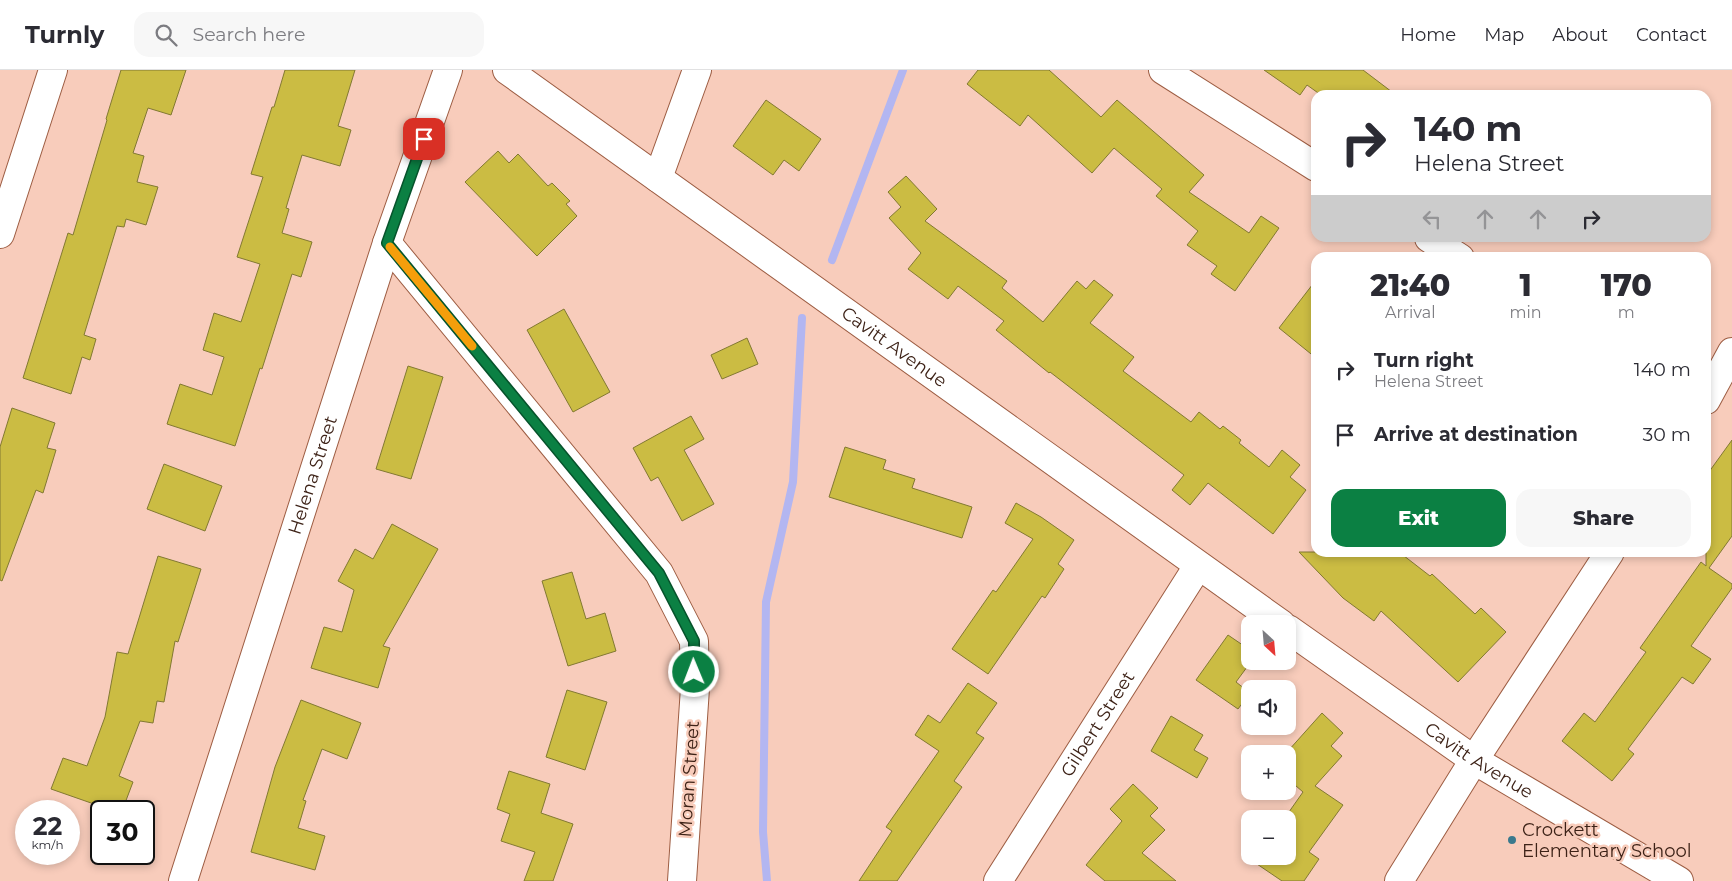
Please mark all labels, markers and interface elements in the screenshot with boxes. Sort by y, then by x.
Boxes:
search box [134,12,484,57]
text: Turnly [25,20,104,49]
icon: search [152,21,180,49]
text: Search here [192,23,305,46]
text: Home [1400,24,1456,46]
text: Map [1484,24,1524,46]
text: About [1552,24,1608,46]
text: Contact [1636,24,1707,46]
text: 140 m [1414,107,1522,150]
icon: right [1331,110,1396,175]
pin [403,118,445,160]
icon: arrive [410,125,438,153]
text: Helena Street [1414,150,1565,177]
icon: left [1418,205,1446,233]
icon: ahead [1471,205,1499,233]
icon: ahead [1524,205,1552,233]
icon: right [1577,205,1605,233]
text: 21:40 [1370,267,1450,304]
text: 1 [1519,267,1532,304]
text: 170 [1601,267,1652,304]
street label: Cavitt Avenue [837,302,951,392]
text: Arrival [1385,303,1435,322]
text: min [1509,303,1542,322]
text: m [1618,303,1635,322]
text: Turn right [1374,349,1474,372]
icon: right [1331,356,1359,384]
text: 140 m [1634,358,1691,381]
text: Helena Street [1374,372,1483,391]
street label: Helena Street [284,413,342,537]
icon: arrive [1331,421,1359,449]
text: Arrive at destination [1374,423,1578,446]
text: 30 m [1643,423,1691,446]
button: Exit [1331,489,1506,547]
button: Share [1516,489,1691,547]
north arrow [1241,615,1296,670]
map controls [1241,615,1296,865]
position arrow [667,645,719,697]
street label: Gilbert Street [1056,667,1139,781]
button: sound [1241,680,1296,735]
street label: Cavitt Avenue [1420,718,1537,803]
street label: Moran Street [674,720,704,838]
button: + [1241,745,1296,800]
speed limit sign: 30 [90,800,155,865]
button: − [1241,810,1296,865]
text: 22 [33,811,62,841]
place label: Crockett Elementary School [1522,819,1692,862]
marker: Crockett Elementary School [1506,834,1518,846]
text: km/h [31,837,64,852]

